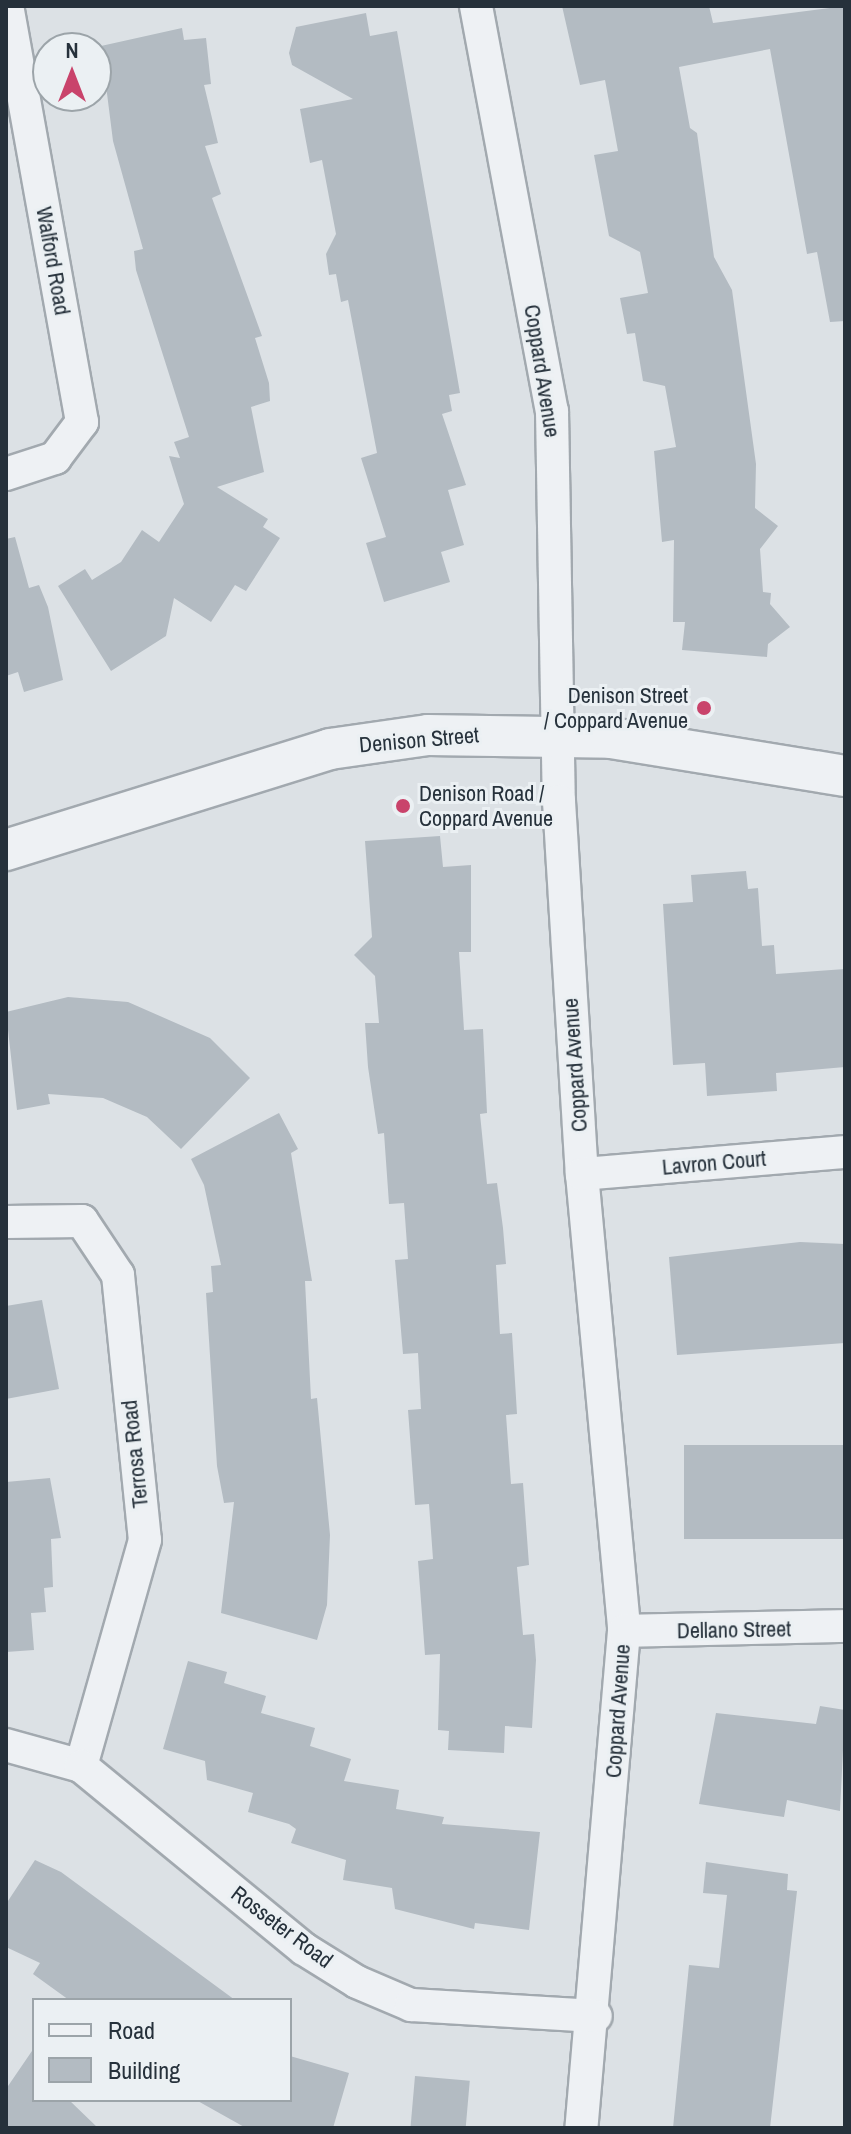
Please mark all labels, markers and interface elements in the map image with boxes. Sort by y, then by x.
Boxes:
north arrow [32,32,112,112]
text: N [65,35,79,65]
street label: Walford Road [30,205,76,317]
street label: Coppard Avenue [518,302,566,440]
place label: Denison Street / Coppard Avenue [543,682,688,734]
marker: Denison Street / Coppard Avenue [695,699,713,717]
street label: Denison Street [358,722,480,758]
place label: Denison Road / Coppard Avenue [419,780,554,832]
marker: Denison Road / Coppard Avenue [394,797,412,815]
street label: Coppard Avenue [557,997,593,1133]
street label: Lavron Court [661,1145,767,1181]
street label: Terrosa Road [116,1399,154,1509]
street label: Dellano Street [677,1616,791,1644]
street label: Coppard Avenue [600,1643,636,1779]
street label: Rosseter Road [226,1880,338,1974]
legend [32,1998,292,2102]
text: Road [108,2014,155,2046]
text: Building [108,2054,180,2086]

